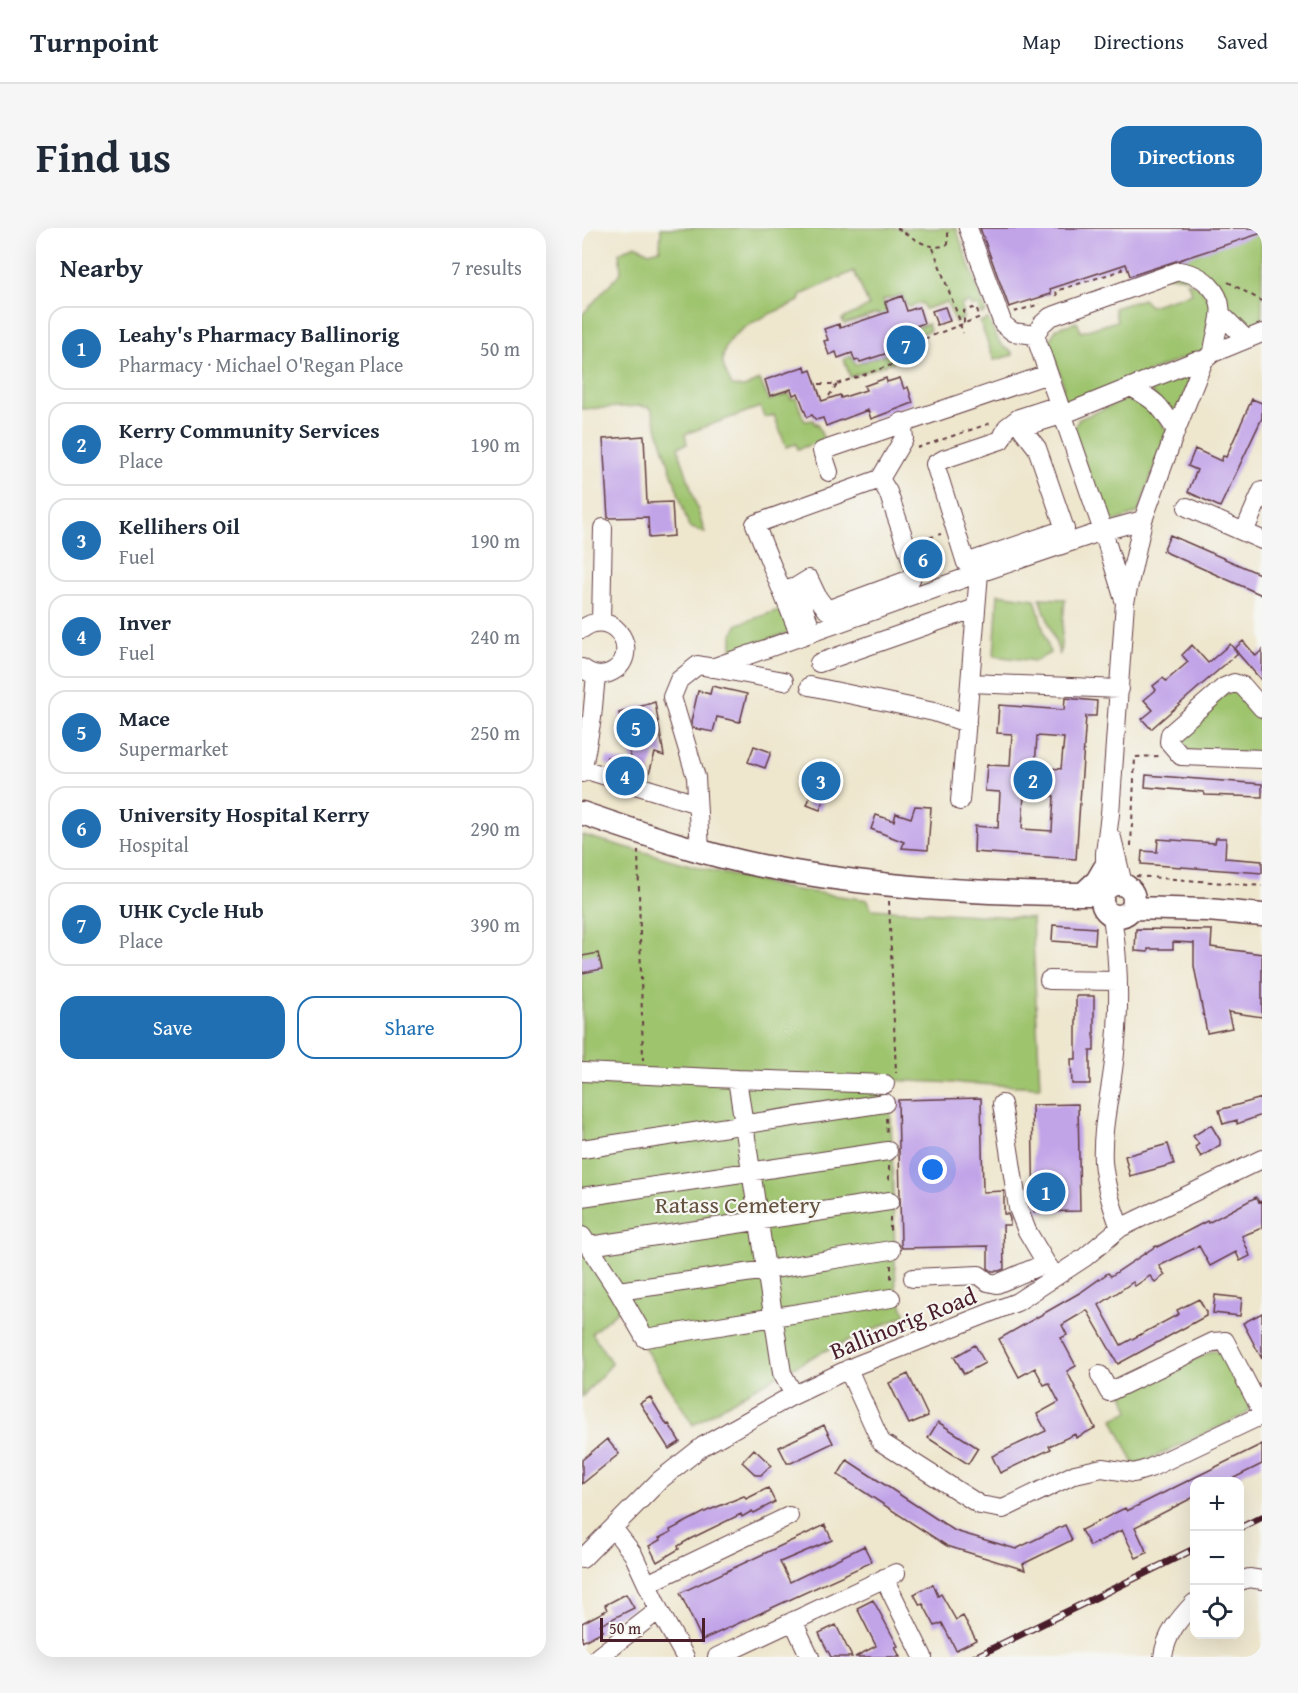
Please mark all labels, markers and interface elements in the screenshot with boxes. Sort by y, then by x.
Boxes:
text: Turnpoint [30,21,159,62]
text: Map [1022,26,1061,57]
text: Directions [1094,26,1184,57]
text: Saved [1217,26,1268,57]
text: Find us [36,126,171,187]
button: Directions [1111,126,1262,187]
text: Nearby [60,248,143,287]
text: 7 results [451,253,522,282]
text: Leahy's Pharmacy Ballinorig [119,318,399,350]
pin: 7 [886,322,926,368]
text: 1 [76,334,87,363]
text: 50 m [480,334,520,363]
text: Pharmacy · Michael O'Regan Place [119,350,403,379]
text: Kerry Community Services [119,414,380,446]
text: 2 [76,430,87,459]
text: 190 m [470,430,520,459]
text: Place [119,446,163,475]
text: Kellihers Oil [119,510,240,542]
text: 3 [76,526,87,555]
text: 190 m [470,526,520,555]
pin: 6 [904,536,942,582]
text: Fuel [119,542,155,571]
text: Inver [119,606,171,638]
text: 4 [76,622,87,651]
text: 240 m [470,622,520,651]
text: Fuel [119,638,155,667]
text: Mace [119,702,170,734]
pin: 5 [616,706,656,750]
text: 5 [76,718,87,747]
text: 250 m [470,718,520,747]
text: Supermarket [119,734,228,763]
pin: 4 [606,754,645,798]
pin: 3 [802,758,840,804]
pin: 2 [1014,758,1052,802]
text: University Hospital Kerry [119,798,369,830]
text: 6 [76,814,87,843]
text: 290 m [470,814,520,843]
text: Hospital [119,830,189,859]
text: UHK Cycle Hub [119,894,264,926]
text: 7 [76,910,87,939]
text: 390 m [470,910,520,939]
text: Place [119,926,163,955]
button: Save [60,996,285,1059]
button: Share [297,996,522,1059]
your location [918,1155,947,1184]
pin: 1 [1026,1170,1066,1214]
park label: Ratass Cemetery [655,1187,821,1222]
street label: Ballinorig Road [825,1278,982,1368]
map controls [1190,1477,1244,1639]
button: + [1190,1477,1244,1531]
button: − [1190,1531,1244,1585]
button: locate [1190,1585,1244,1639]
scale bar [600,1615,705,1642]
text: 50 m [609,1616,641,1640]

